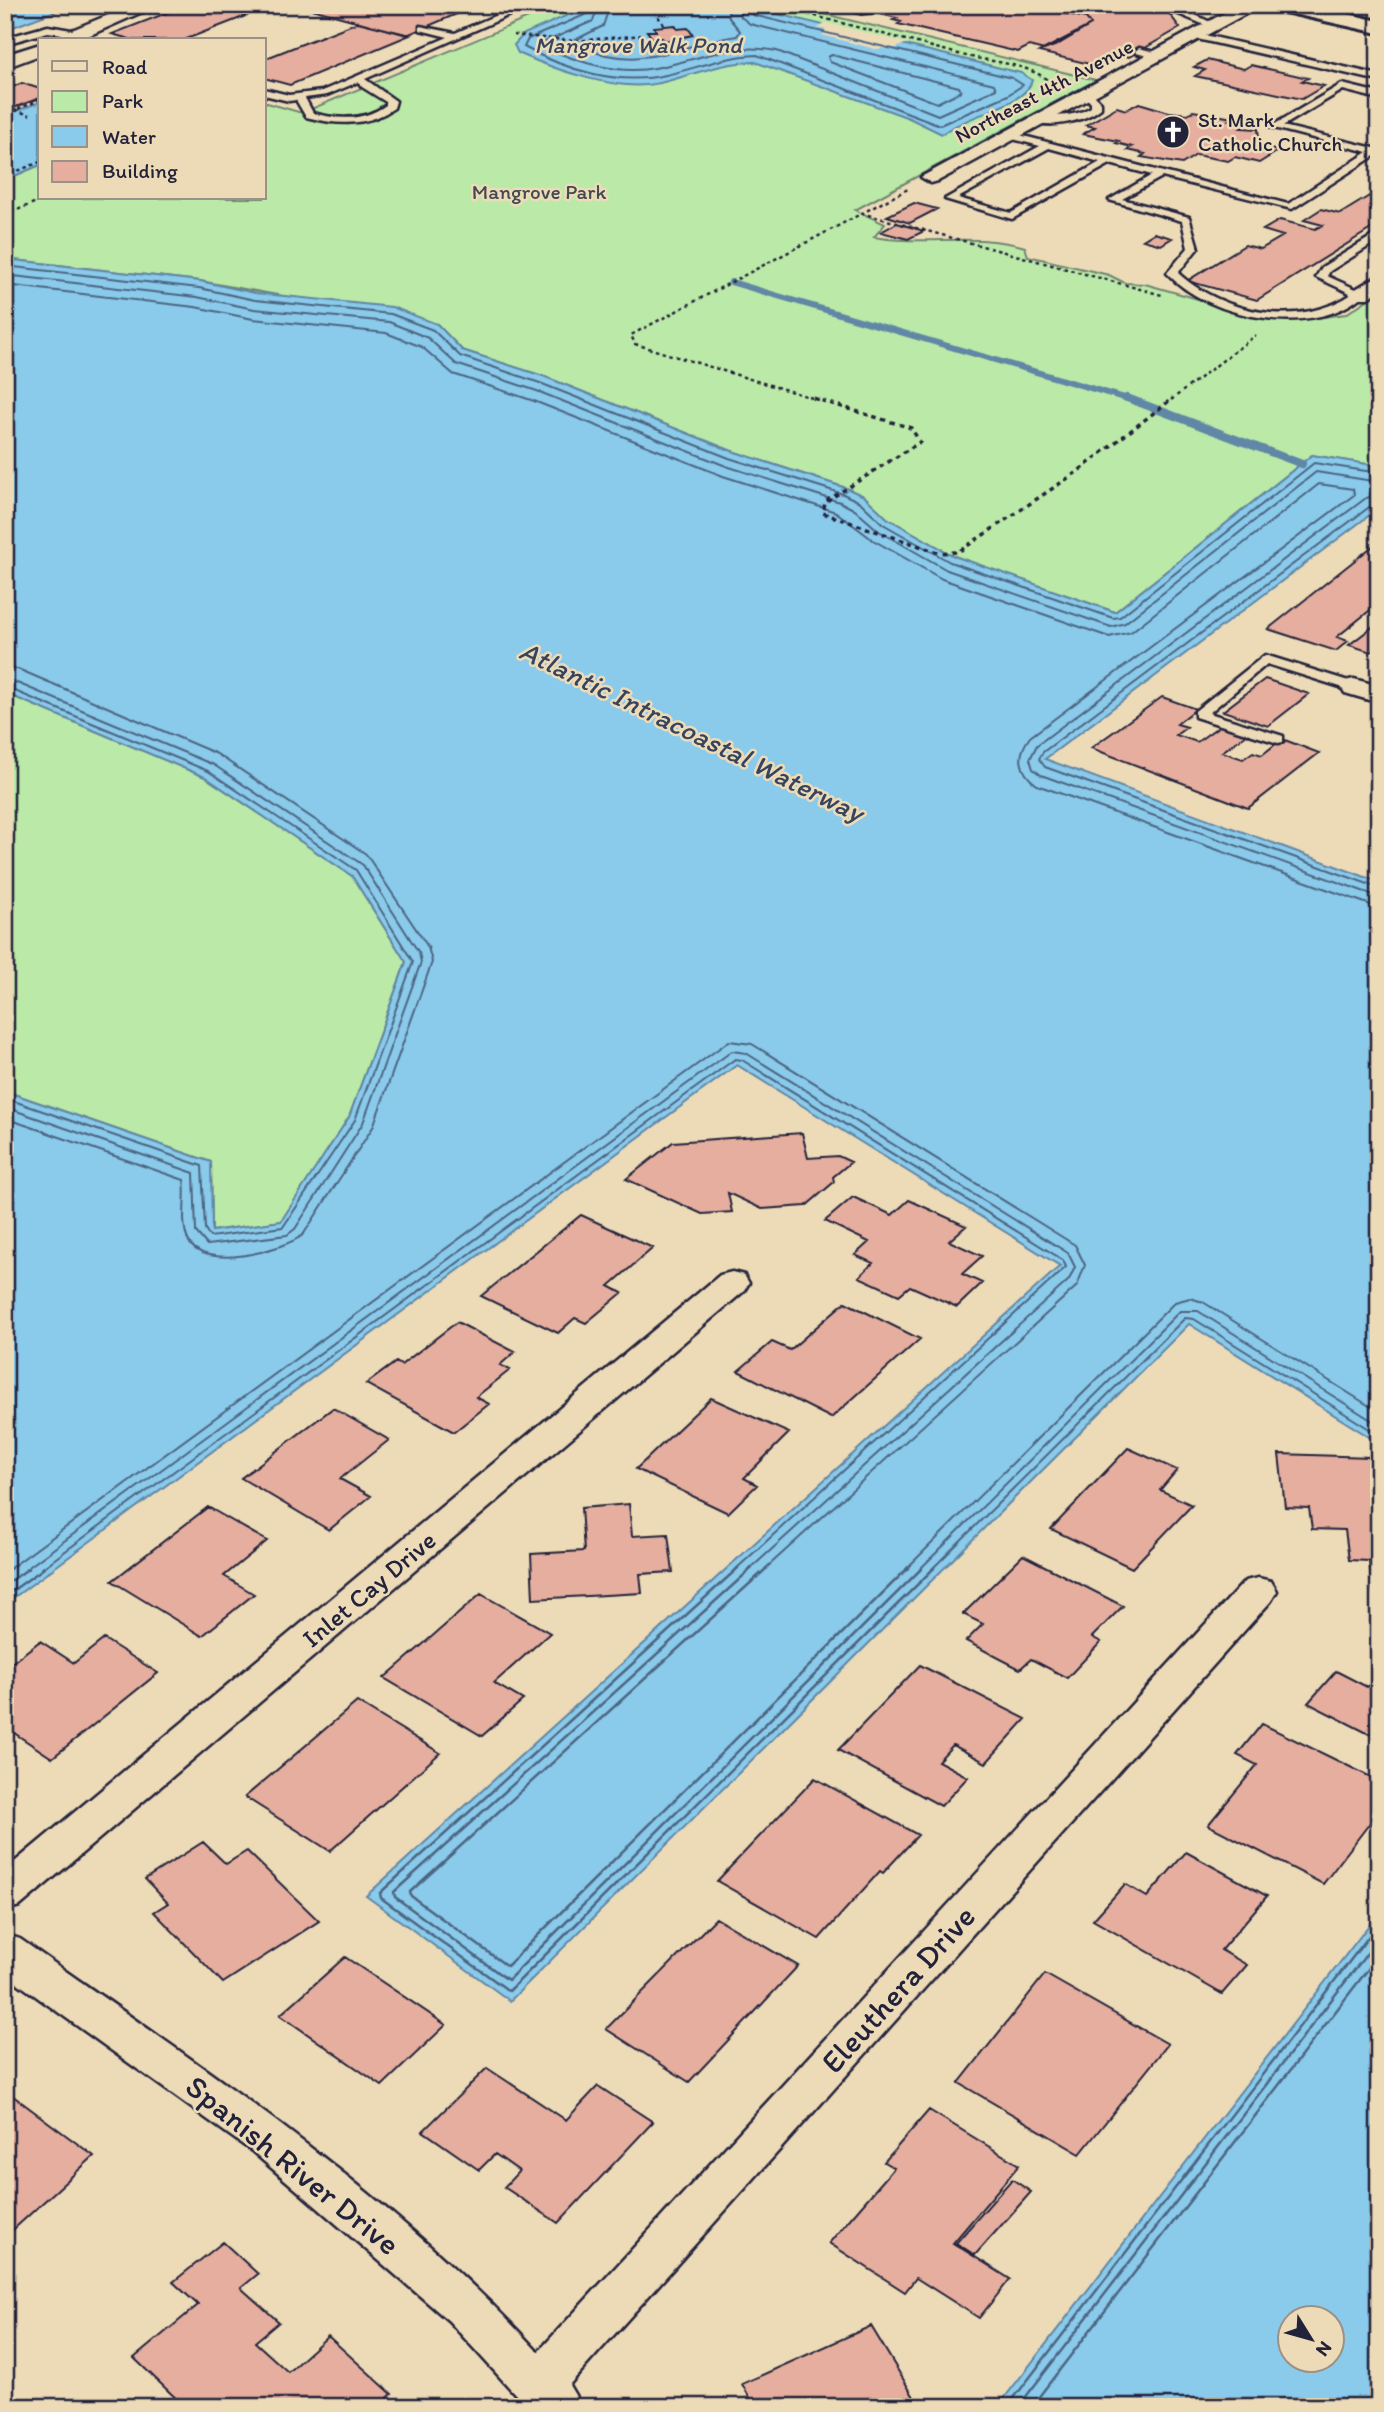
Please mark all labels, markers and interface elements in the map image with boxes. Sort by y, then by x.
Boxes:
water label: Mangrove Walk Pond [535,31,744,59]
street label: Northeast 4th Avenue [950,33,1137,148]
legend [38,38,266,200]
text: Road [102,54,148,79]
text: Park [102,88,144,113]
place label: St. Mark Catholic Church [1198,107,1343,156]
church icon: St. Mark Catholic Church [1154,113,1192,151]
text: Water [102,124,156,149]
text: Building [102,158,178,183]
park label: Mangrove Park [472,179,606,204]
water label: Atlantic Intracoastal Waterway [515,633,872,830]
street label: Inlet Cay Drive [296,1524,442,1654]
street label: Eleuthera Drive [813,1897,983,2081]
street label: Spanish River Drive [178,2067,408,2263]
north arrow [1276,2304,1346,2374]
text: N [1311,2337,1337,2361]

